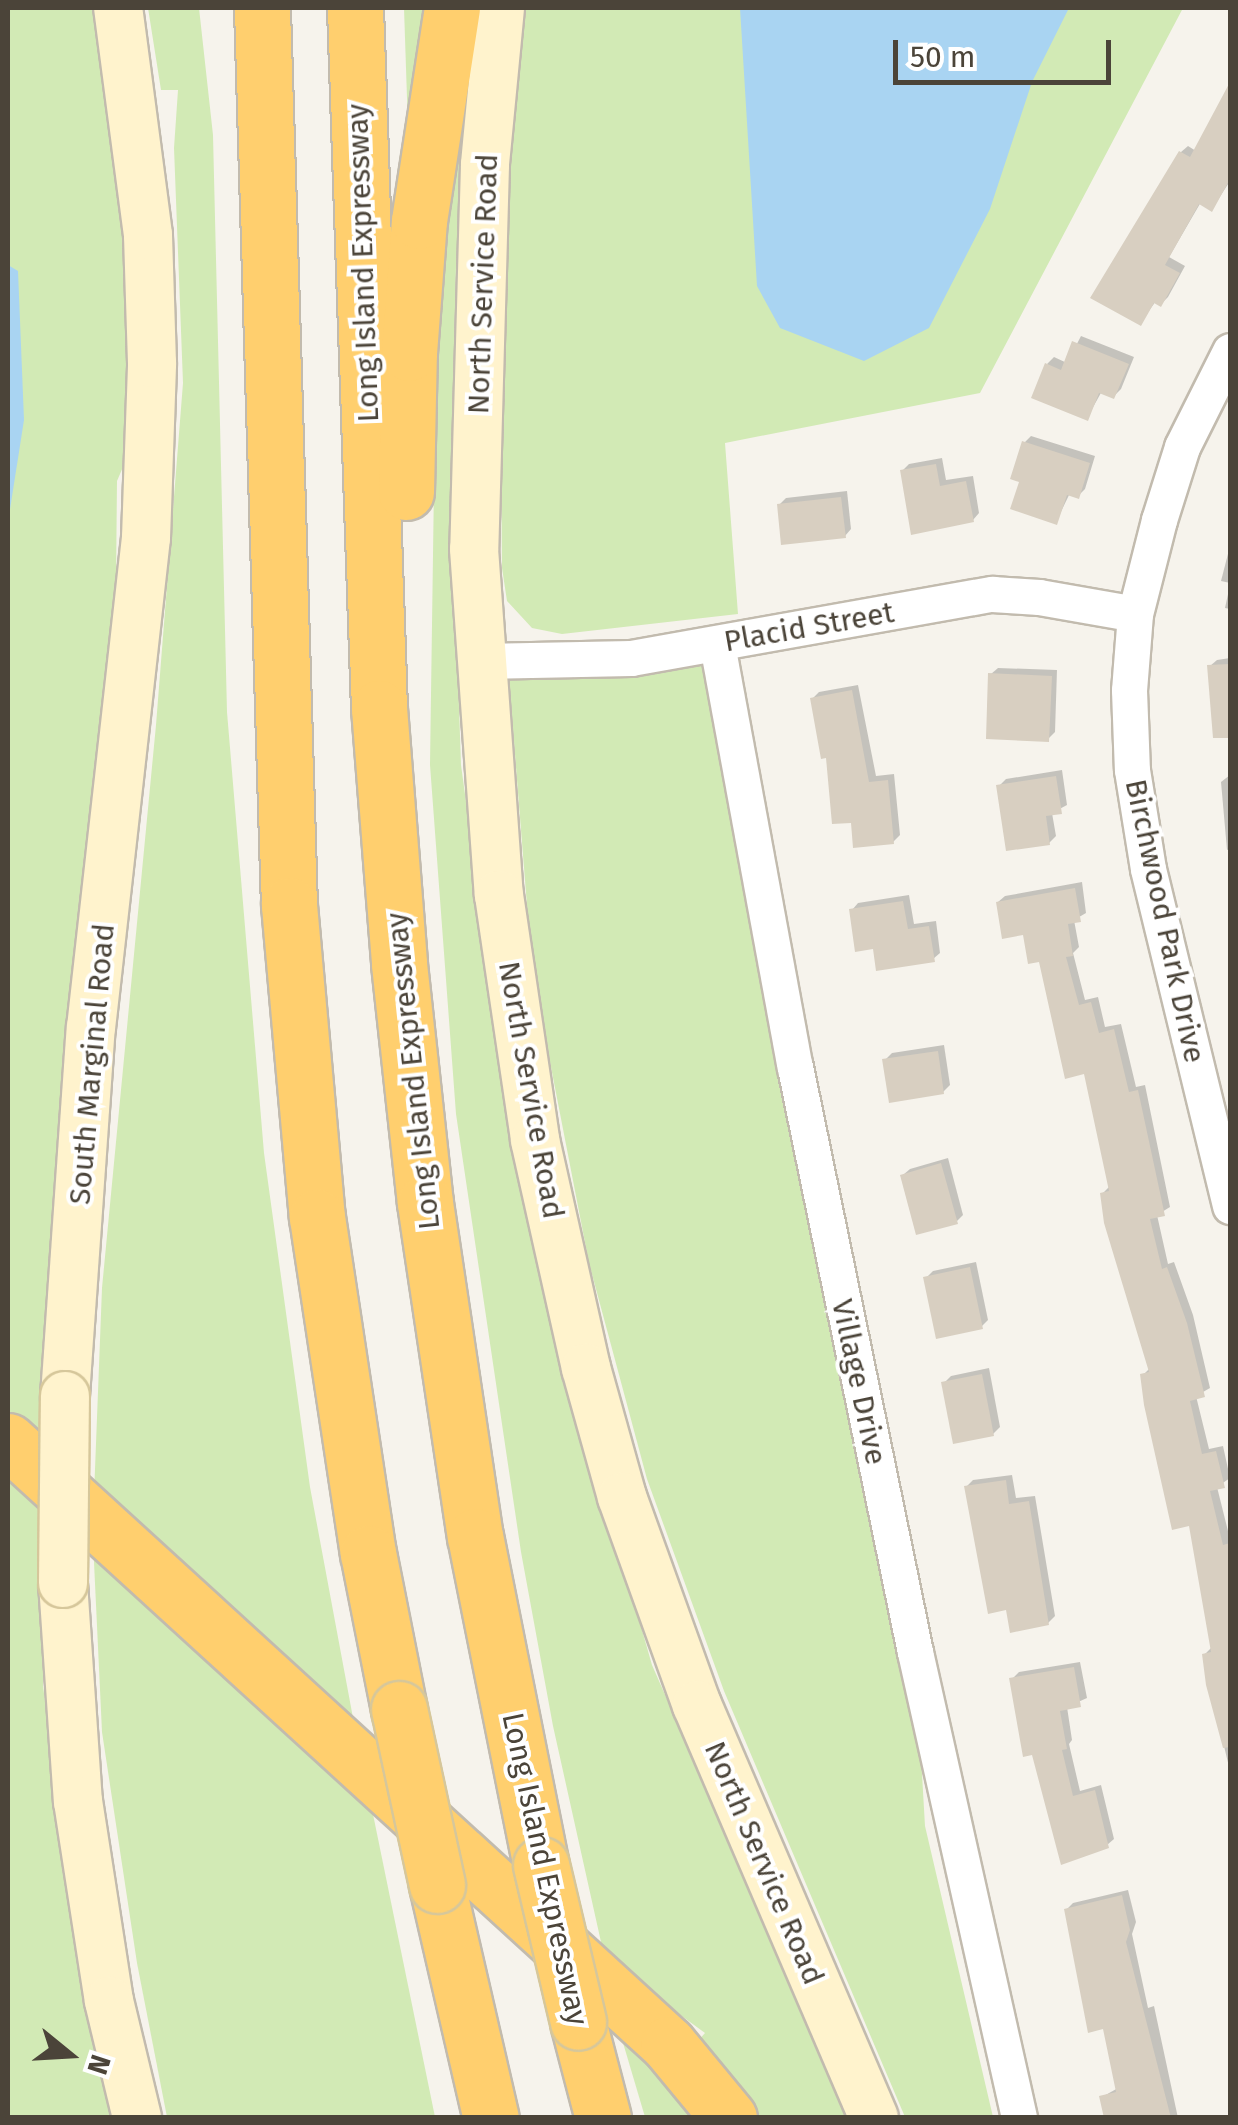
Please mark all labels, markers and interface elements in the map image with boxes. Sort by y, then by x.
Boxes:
scale bar [898,20,1116,82]
text: 50 m [910,39,975,75]
street label: Long Island Expressway [339,103,387,423]
street label: North Service Road [460,153,506,415]
street label: Placid Street [721,594,897,660]
street label: Birchwood Park Drive [1117,776,1213,1066]
street label: Long Island Expressway [378,911,448,1231]
street label: South Marginal Road [62,922,122,1206]
street label: North Service Road [491,959,571,1221]
street label: Village Drive [824,1296,894,1468]
street label: Long Island Expressway [494,1709,596,2029]
street label: North Service Road [697,1736,831,1990]
north arrow [20,2005,120,2105]
text: N [80,2050,118,2078]

